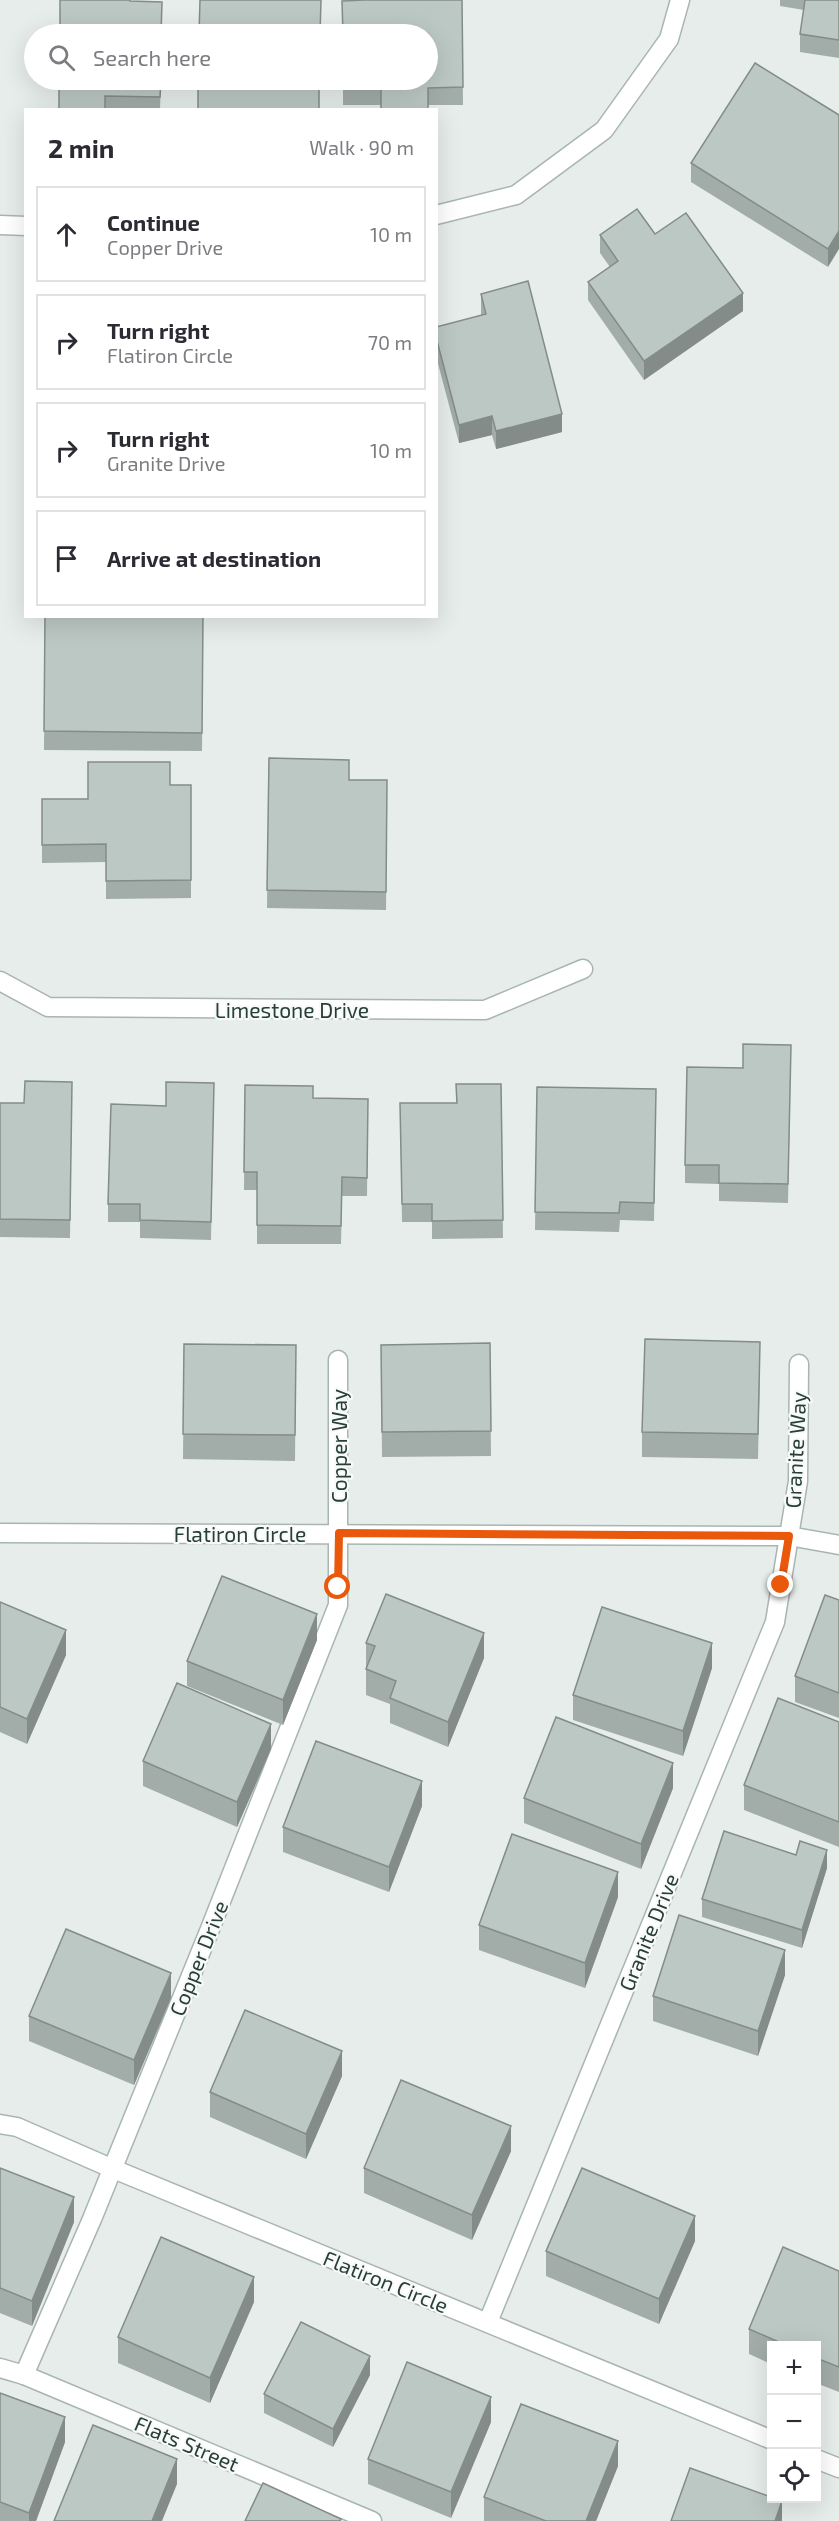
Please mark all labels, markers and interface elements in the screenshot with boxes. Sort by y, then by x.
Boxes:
search box [24,24,438,90]
icon: search [45,41,78,74]
text: Search here [93,44,211,70]
text: 2 min [48,132,114,163]
text: Walk · 90 m [309,135,414,159]
text: Continue [107,209,200,235]
icon: ahead [50,218,83,251]
text: 10 m [370,222,412,246]
text: Copper Drive [107,235,223,259]
text: Turn right [107,317,209,343]
icon: right [50,326,83,359]
text: 70 m [368,330,412,354]
text: Flatiron Circle [107,343,233,367]
text: Turn right [107,425,209,451]
icon: right [50,434,83,467]
text: 10 m [370,438,412,462]
text: Granite Drive [107,451,225,475]
icon: arrive [50,542,83,575]
text: Arrive at destination [107,545,321,571]
street label: Limestone Drive [215,997,369,1022]
street label: Copper Way [326,1389,351,1503]
street label: Granite Way [779,1391,811,1509]
street label: Flatiron Circle [174,1521,306,1546]
route end [767,1571,793,1597]
route start [324,1573,350,1599]
street label: Granite Drive [613,1870,683,1994]
street label: Copper Drive [164,1897,232,2019]
street label: Flatiron Circle [320,2245,452,2317]
map controls [767,2341,821,2503]
button: + [767,2341,821,2395]
button: − [767,2395,821,2449]
street label: Flats Street [131,2410,243,2476]
button: locate [767,2449,821,2503]

